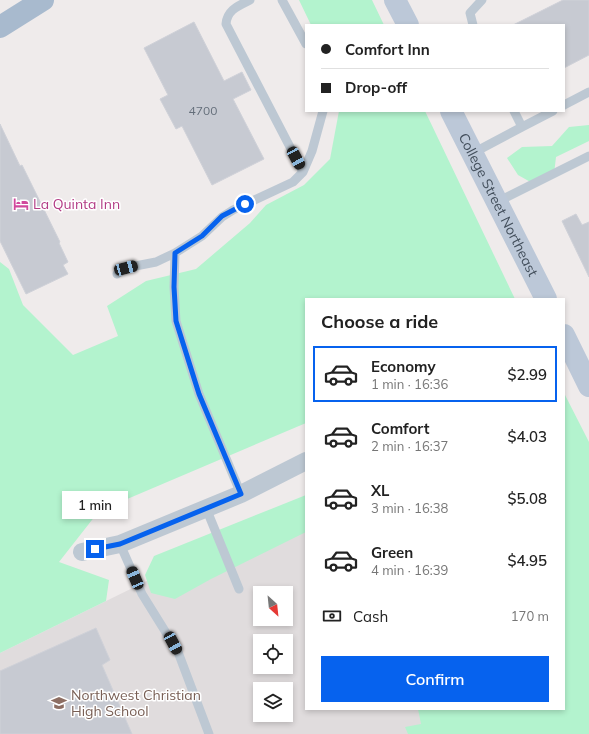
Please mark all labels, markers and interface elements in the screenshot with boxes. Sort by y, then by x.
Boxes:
text: Comfort Inn [345,40,430,59]
text: Drop-off [345,78,407,97]
house number: 4700 [189,103,217,118]
street label: College Street Northeast [455,130,542,280]
car [285,145,307,171]
hotel icon: La Quinta Inn [12,195,30,213]
place label: La Quinta Inn [33,195,120,213]
route start [236,195,254,213]
car [113,259,139,277]
text: Choose a ride [321,310,438,333]
icon: car [323,356,359,392]
text: Economy [371,357,436,376]
text: $2.99 [507,365,547,384]
text: 1 min · 16:36 [371,376,448,392]
icon: car [323,418,359,454]
text: Comfort [371,419,429,438]
text: $4.03 [507,427,547,446]
text: 2 min · 16:37 [371,438,448,454]
icon: car [323,480,359,516]
text: XL [371,481,389,500]
text: $5.08 [507,489,547,508]
callout: 1 min [62,491,128,519]
text: 1 min [78,497,112,513]
text: 3 min · 16:38 [371,500,448,516]
route end [86,540,104,558]
icon: car [323,542,359,578]
text: Green [371,543,413,562]
text: $4.95 [507,551,547,570]
text: 4 min · 16:39 [371,562,448,578]
car [125,565,145,591]
north arrow [253,586,293,626]
map controls [253,586,293,722]
icon: cash [321,605,343,627]
text: Cash [353,607,388,626]
text: 170 m [511,608,549,624]
car [162,630,184,656]
button: locate [253,634,293,674]
button: Confirm [321,656,549,702]
button: layers [253,682,293,722]
place label: Northwest Christian High School [71,686,201,720]
school or university icon: Northwest Christian High School [50,694,68,712]

